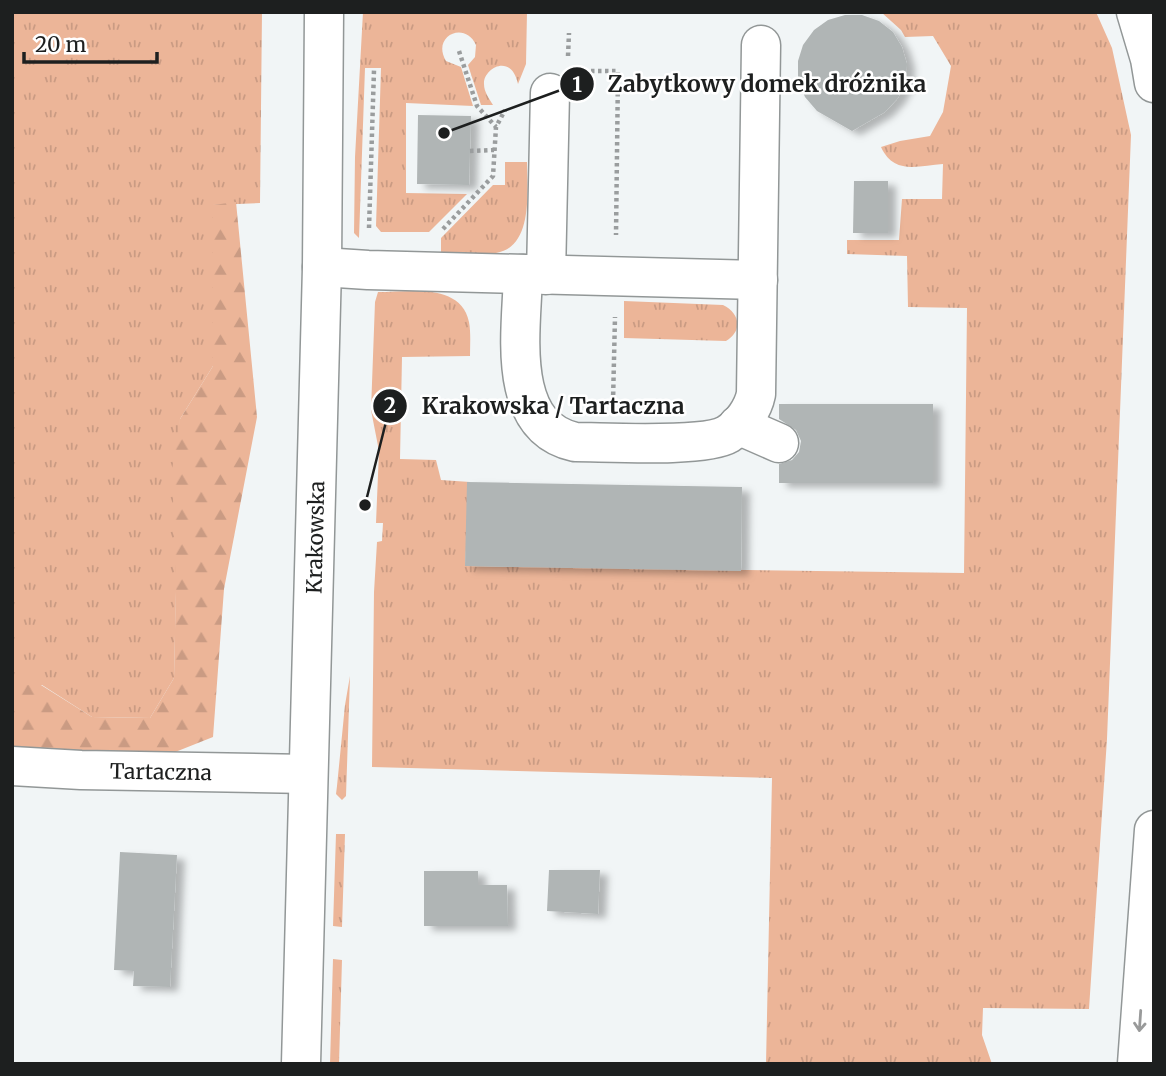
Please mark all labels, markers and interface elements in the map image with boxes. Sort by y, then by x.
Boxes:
scale bar [24,21,158,65]
text: 20 m [35,31,87,58]
callout: Zabytkowy domek dróżnika [559,62,941,106]
text: Zabytkowy domek dróżnika [608,69,927,98]
text: 1 [572,71,582,98]
callout: Krakowska / Tartaczna [373,384,699,428]
text: Krakowska / Tartaczna [422,391,685,420]
text: 2 [384,392,396,419]
street label: Krakowska [300,480,330,594]
street label: Tartaczna [110,757,212,786]
one-way arrow [1134,1009,1147,1032]

